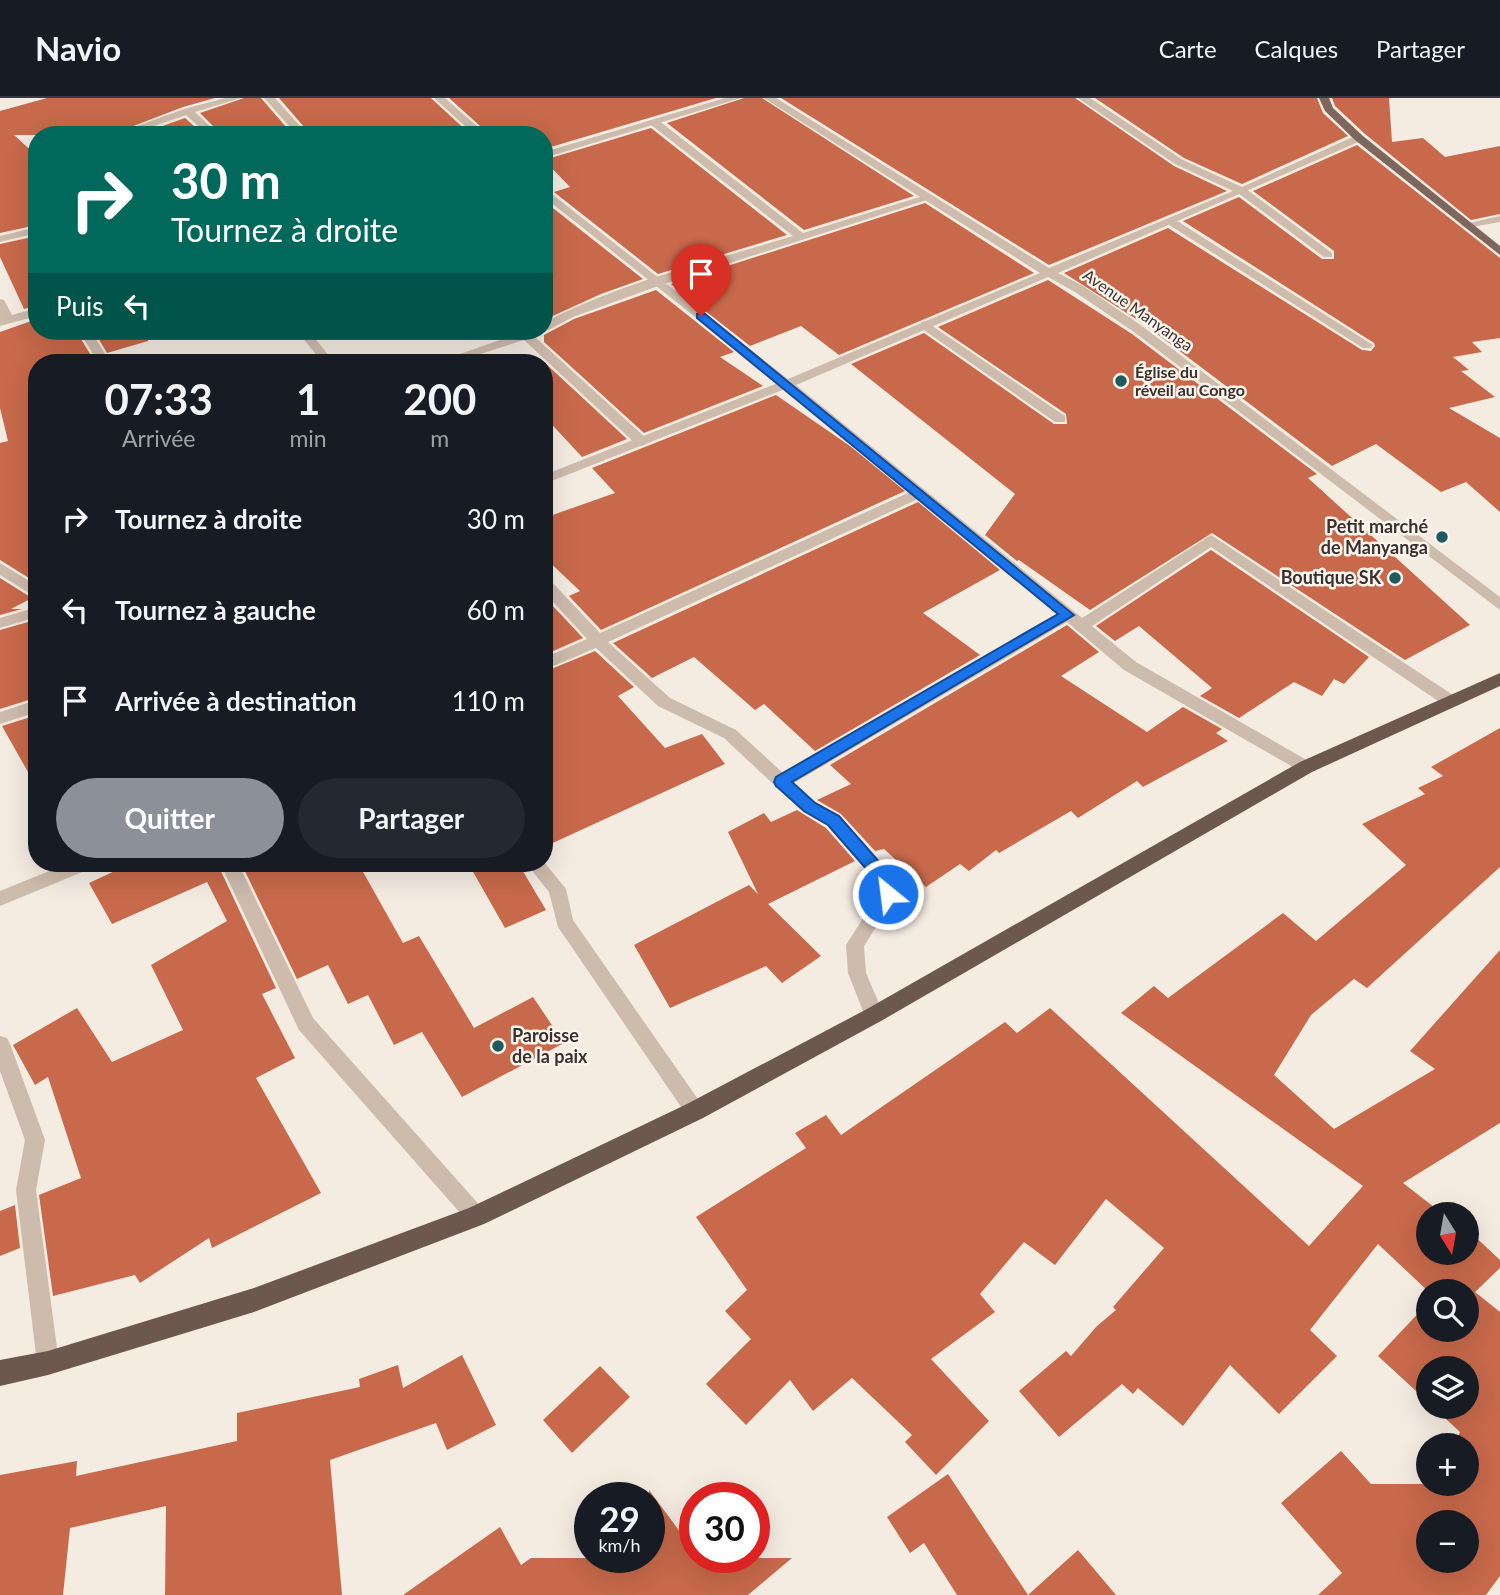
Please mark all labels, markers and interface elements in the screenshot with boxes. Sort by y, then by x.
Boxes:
text: Navio [35,28,121,68]
text: Carte [1159,34,1217,63]
text: Calques [1255,34,1338,63]
text: Partager [1376,34,1465,63]
text: 30 m [171,151,281,209]
icon: right [56,154,147,245]
text: Tournez à droite [171,210,398,249]
pin [671,244,731,316]
icon: arrive [682,255,720,293]
street label: Avenue Manyanga [1080,265,1197,355]
icon: left [118,287,156,325]
text: Puis [56,290,104,322]
place label: Église du réveil au Congo [1135,362,1245,399]
marker: Église du réveil au Congo [1113,373,1129,389]
text: 07:33 [105,374,213,424]
text: 1 [296,374,320,424]
text: 200 [403,374,476,424]
text: Arrivée [122,424,196,452]
text: min [289,424,327,452]
text: m [430,424,449,452]
icon: right [56,500,94,538]
text: Tournez à droite [115,503,302,535]
text: 30 m [467,503,525,535]
place label: Petit marché de Manyanga [1321,515,1428,558]
marker: Petit marché de Manyanga [1434,529,1450,545]
place label: Boutique SK [1281,566,1382,588]
marker: Boutique SK [1387,570,1403,586]
icon: left [56,591,94,629]
text: Tournez à gauche [115,594,316,626]
text: 60 m [467,594,525,626]
icon: arrive [56,682,94,720]
text: Arrivée à destination [115,685,357,717]
text: 110 m [452,685,525,717]
button: Quitter [56,778,284,858]
button: Partager [298,778,525,858]
position arrow [851,857,925,931]
place label: Paroisse de la paix [512,1024,588,1067]
marker: Paroisse de la paix [490,1038,506,1054]
north arrow [1416,1202,1479,1265]
map controls [1416,1202,1479,1573]
button: search [1416,1279,1479,1342]
button: layers [1416,1356,1479,1419]
button: + [1416,1433,1479,1496]
speed limit sign: 30 [679,1482,770,1573]
text: 29 [599,1497,640,1539]
button: − [1416,1510,1479,1573]
text: km/h [598,1534,641,1556]

